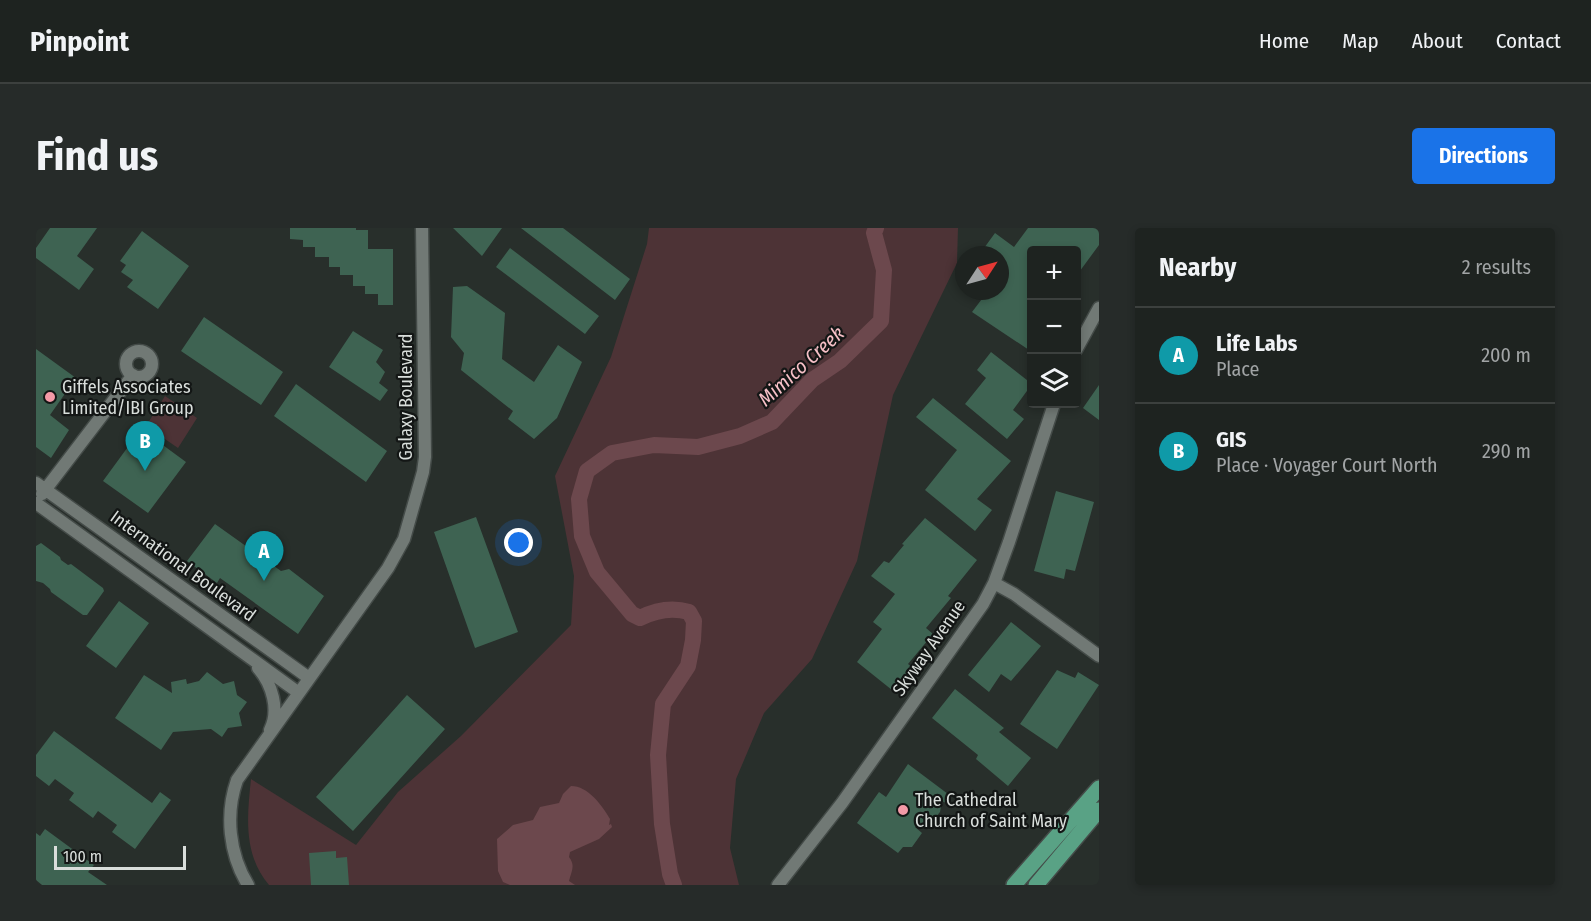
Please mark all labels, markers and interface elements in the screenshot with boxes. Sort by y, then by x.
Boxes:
text: Pinpoint [30,25,129,58]
text: Home [1259,28,1309,54]
text: Map [1342,28,1379,54]
text: About [1412,28,1463,54]
text: Contact [1496,28,1561,54]
button: Directions [1412,128,1555,184]
text: Find us [36,131,158,181]
north arrow [955,246,1009,300]
map controls [1027,246,1081,408]
button: + [1027,246,1081,300]
text: Nearby [1159,252,1236,283]
text: 2 results [1462,255,1531,279]
button: − [1027,300,1081,354]
water label: Mimico Creek [753,321,849,411]
text: Life Labs [1216,330,1297,357]
street label: Galaxy Boulevard [395,334,417,460]
text: A [1173,343,1184,367]
text: 200 m [1481,343,1531,367]
button: layers [1027,354,1081,408]
text: Place [1216,357,1259,381]
place label: Giffels Associates Limited/IBI Group [62,376,194,419]
marker: Giffels Associates Limited/IBI Group [43,390,57,404]
pin: B [126,422,164,471]
text: GIS [1216,426,1246,453]
text: B [1173,439,1184,463]
text: 290 m [1482,439,1531,463]
text: Place · Voyager Court North [1216,453,1438,477]
street label: International Boulevard [106,506,260,626]
your location [504,528,533,557]
pin: A [244,532,284,581]
street label: Skyway Avenue [888,596,970,700]
place label: The Cathedral Church of Saint Mary [915,789,1067,832]
marker: The Cathedral Church of Saint Mary [896,803,910,817]
scale bar [54,843,186,870]
text: 100 m [63,847,102,866]

